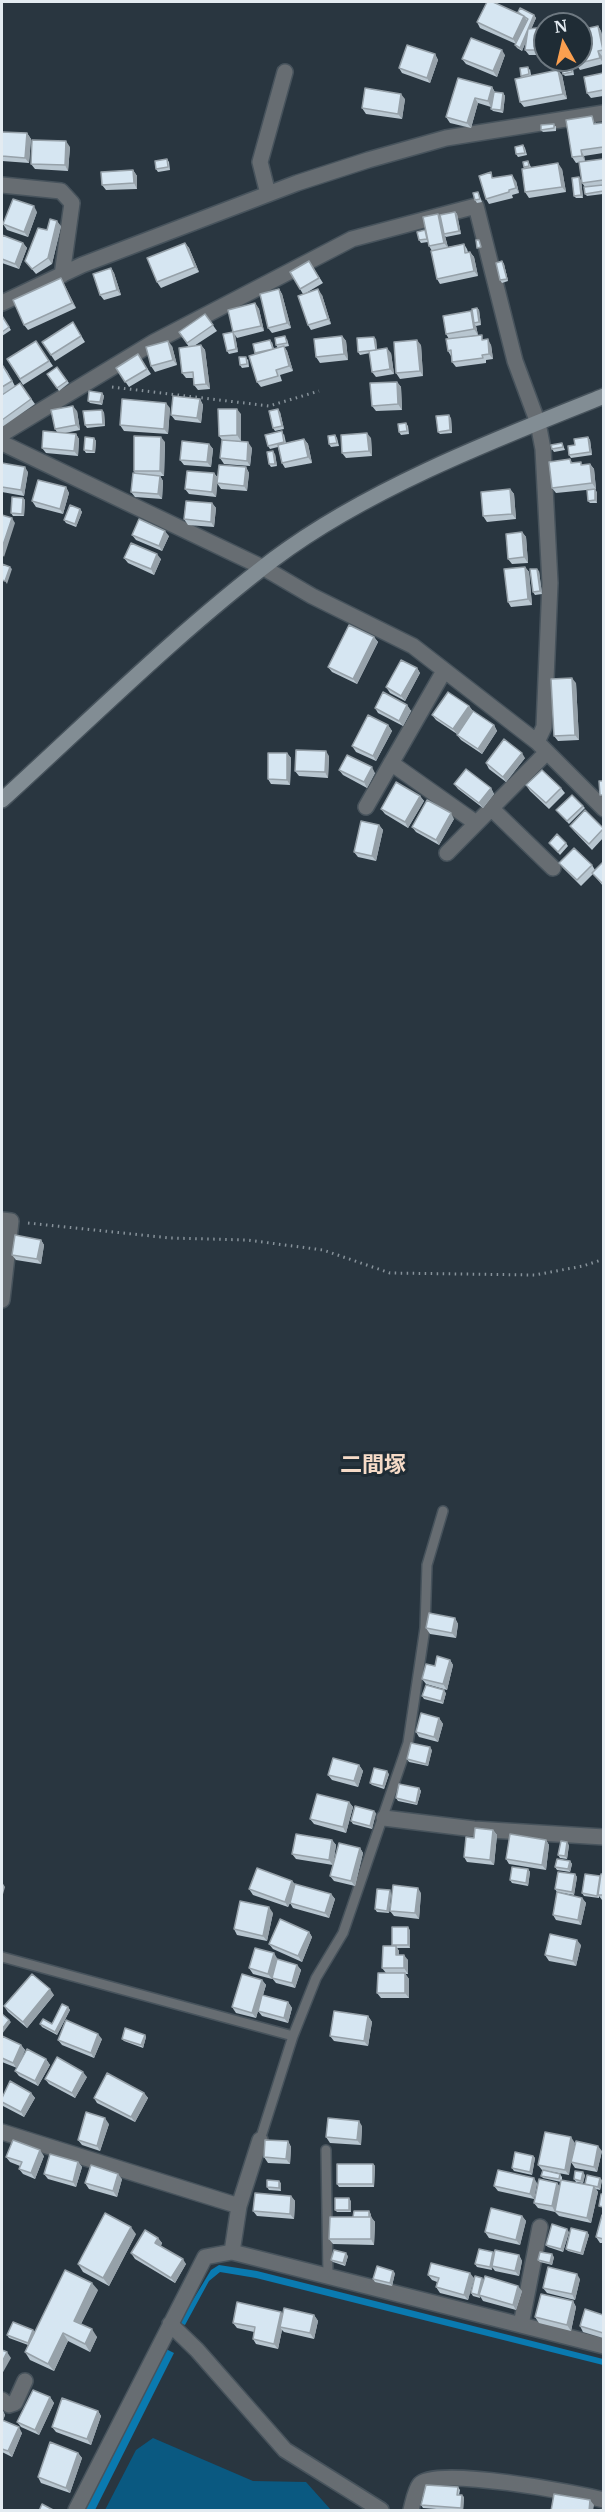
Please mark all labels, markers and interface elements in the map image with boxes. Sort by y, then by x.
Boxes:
north arrow [533,12,593,72]
text: N [553,15,568,37]
district label: 二間塚 [340,1453,406,1479]

